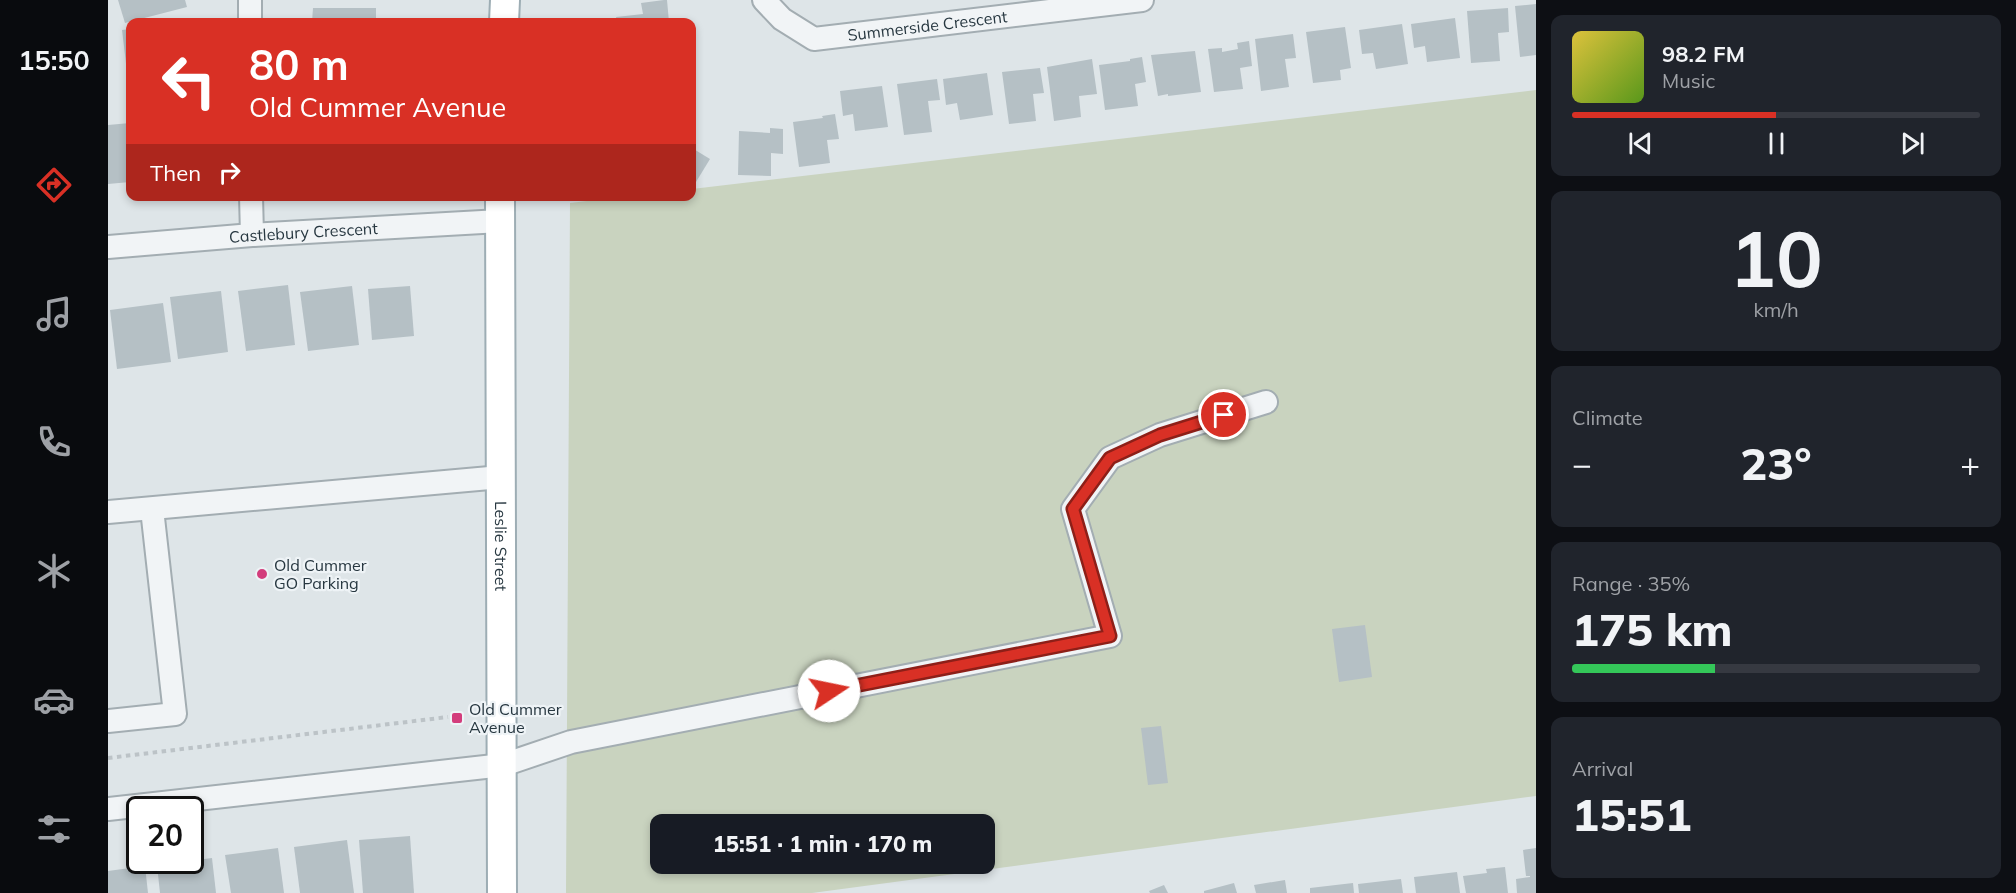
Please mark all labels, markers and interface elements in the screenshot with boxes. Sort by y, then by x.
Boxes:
street label: Summerside Crescent [846,6,1009,45]
text: 80 m [249,38,349,91]
text: 98.2 FM [1662,40,1745,68]
icon: left [150,42,228,120]
text: 15:50 [18,43,90,77]
text: Music [1662,68,1715,93]
text: Old Cummer Avenue [249,90,506,124]
icon: previous [1624,127,1657,160]
icon: pause [1760,127,1793,160]
icon: next [1896,127,1929,160]
icon: right [213,156,246,189]
text: Then [150,159,201,187]
icon: directions [33,164,75,206]
text: 10 [1729,209,1823,307]
street label: Castlebury Crescent [228,218,379,247]
icon: music [33,293,75,335]
text: km/h [1753,297,1799,322]
pin [1198,389,1249,440]
icon: arrive [1207,398,1240,431]
text: Climate [1572,405,1643,430]
icon: phone [33,421,75,463]
text: 23° [1740,435,1812,491]
text: − [1572,443,1592,484]
text: + [1960,443,1980,484]
street label: Leslie Street [491,501,511,591]
icon: climate [33,550,75,592]
place label: Old Cummer GO Parking [274,555,367,593]
marker: Old Cummer GO Parking [255,567,269,581]
text: Range · 35% [1572,571,1690,596]
text: 175 km [1572,601,1733,657]
position arrow [797,659,861,723]
icon: car [33,679,75,721]
place label: Old Cummer Avenue [469,699,562,737]
marker: Old Cummer Avenue [450,711,464,725]
text: Arrival [1572,756,1633,781]
text: 15:51 [1572,786,1692,842]
speed limit sign: 20 [126,796,204,874]
icon: filters [33,808,75,850]
text: 15:51 · 1 min · 170 m [713,830,932,858]

